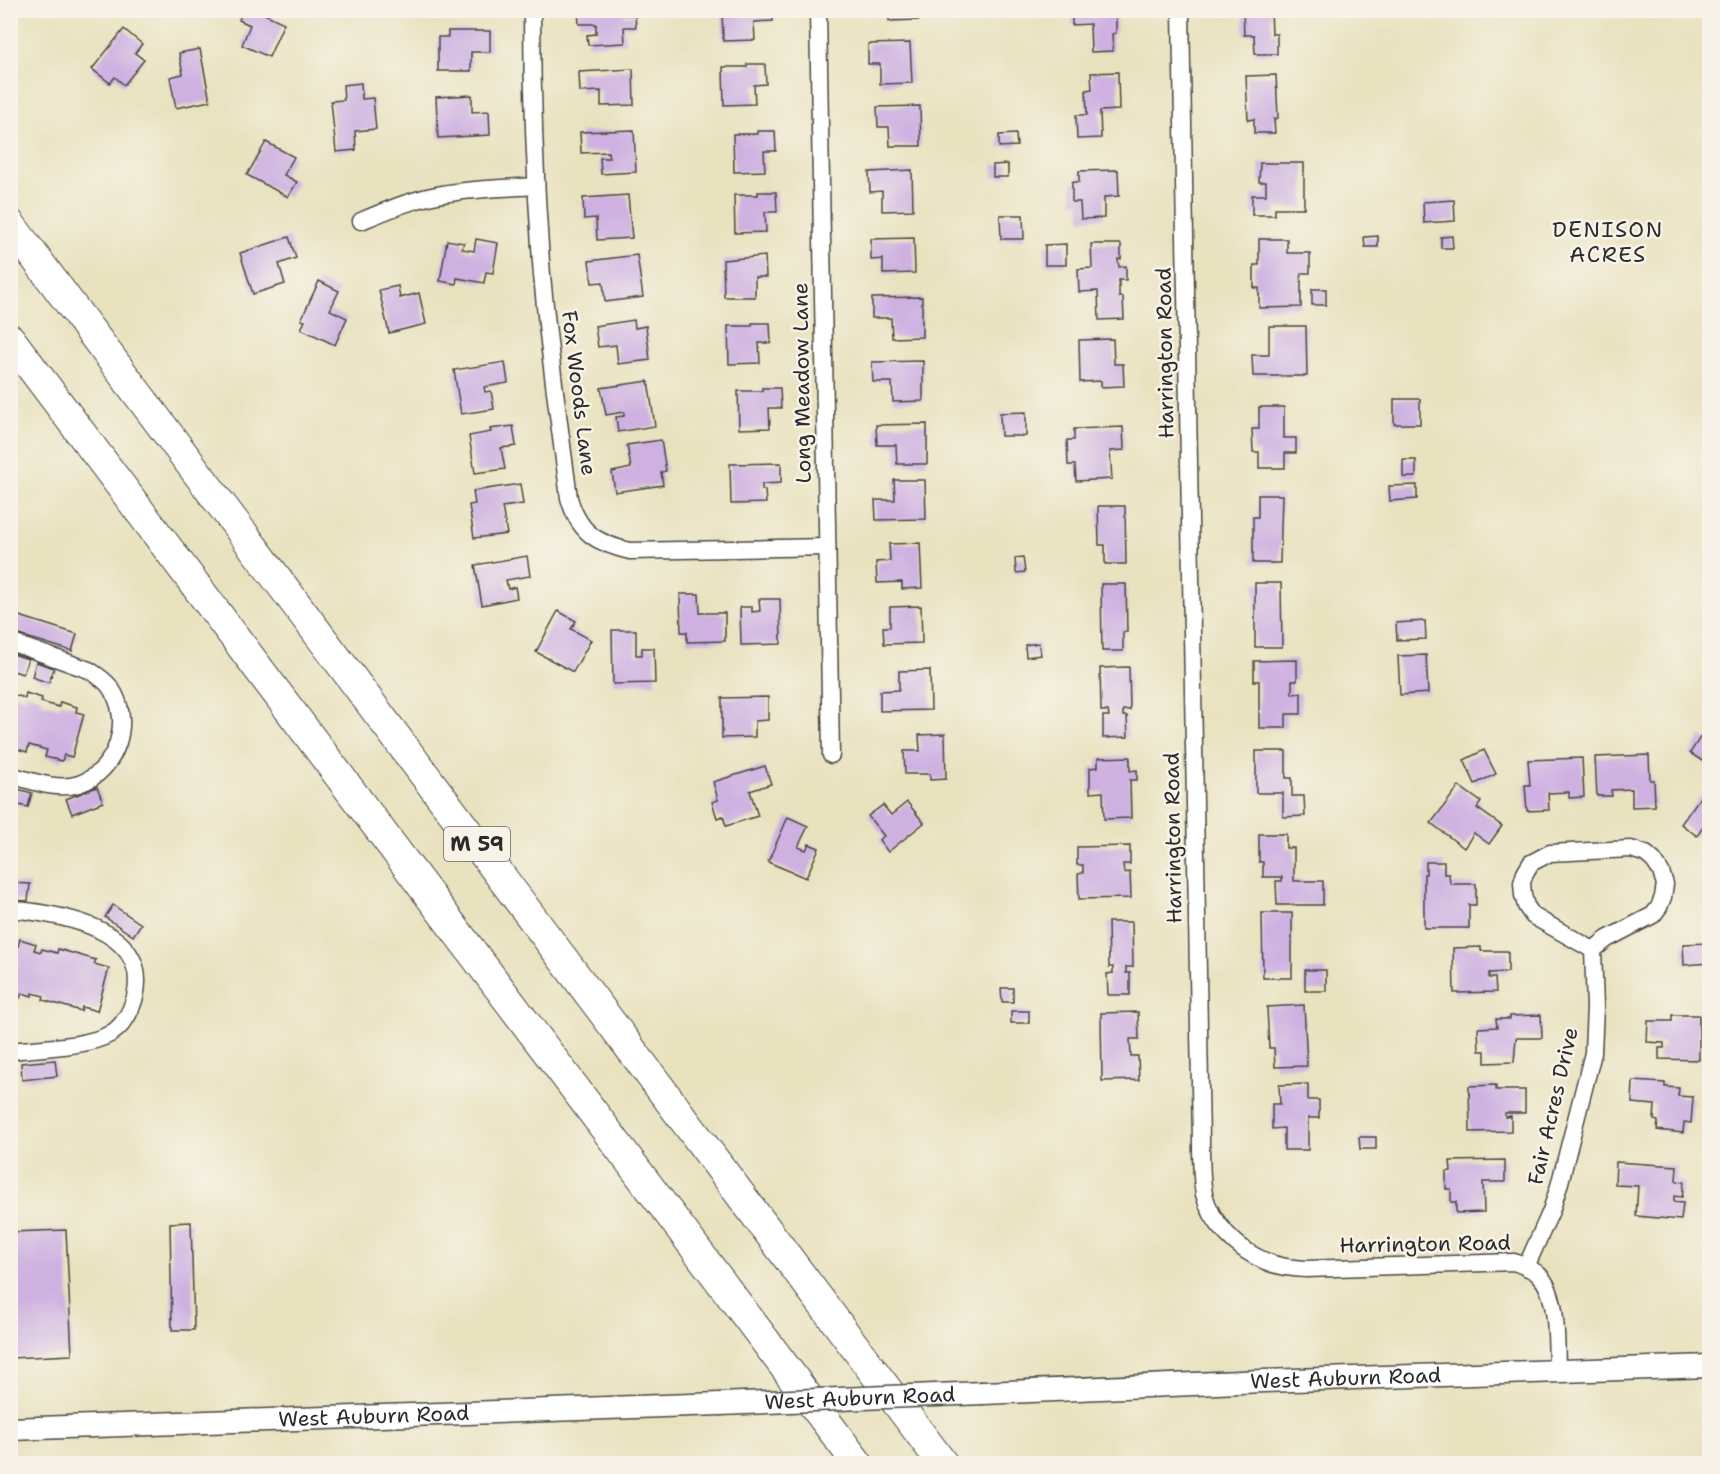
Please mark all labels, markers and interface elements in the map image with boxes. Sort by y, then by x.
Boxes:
district label: DENISON ACRES [1552,215,1664,269]
street label: Harrington Road [1150,267,1180,439]
street label: Long Meadow Lane [786,282,818,484]
street label: Fox Woods Lane [555,309,603,477]
street label: Harrington Road [1158,752,1188,924]
road number: M 59 [444,827,510,861]
street label: Fair Acres Drive [1521,1024,1585,1188]
street label: Harrington Road [1339,1229,1511,1259]
street label: West Auburn Road [1250,1361,1442,1396]
street label: West Auburn Road [764,1380,956,1416]
street label: West Auburn Road [278,1399,470,1434]

